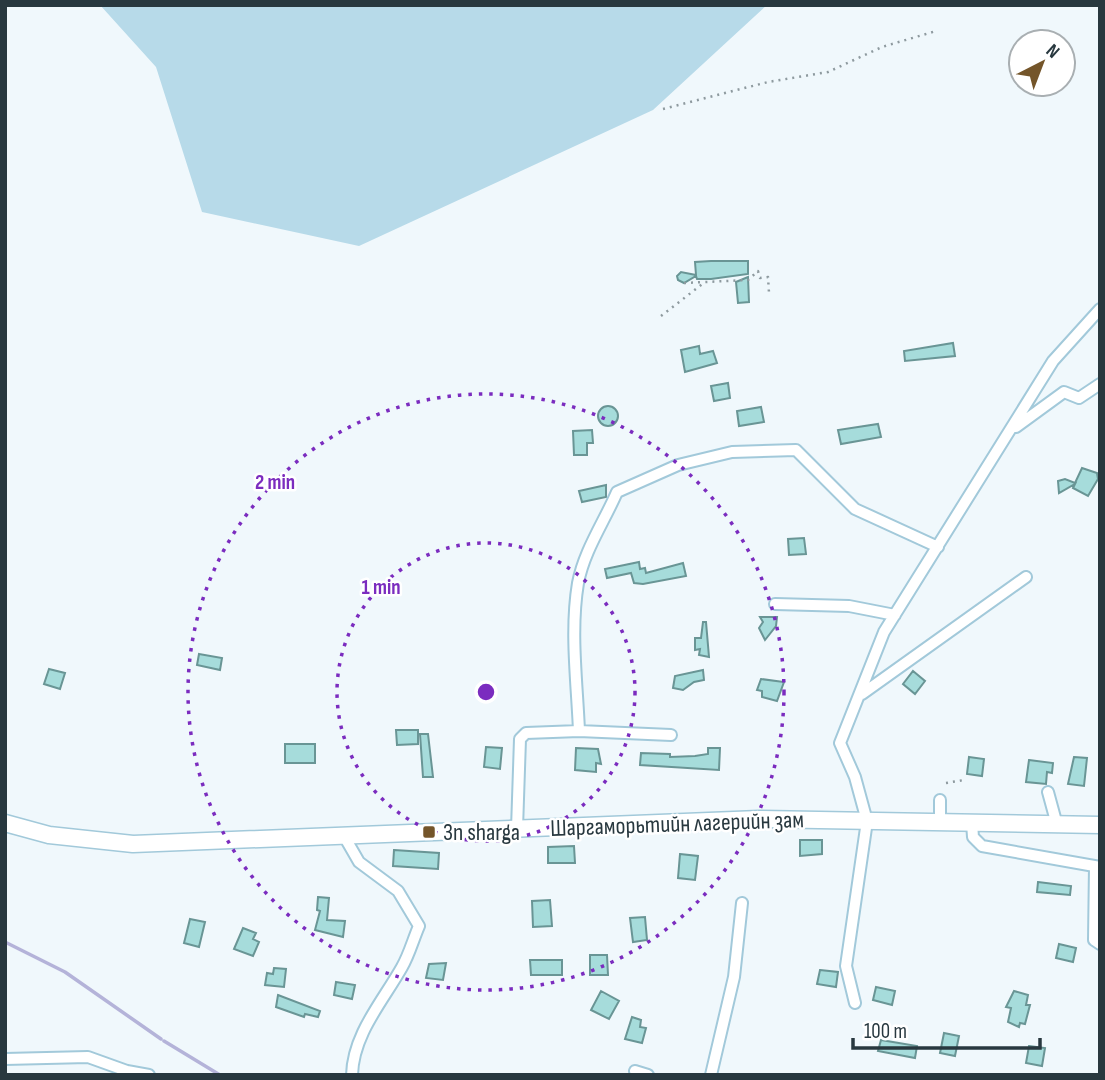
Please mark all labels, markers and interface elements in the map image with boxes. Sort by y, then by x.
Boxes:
north arrow [1007,28,1077,98]
text: N [1041,40,1064,63]
text: 2 min [255,470,295,495]
text: 1 min [361,575,401,600]
centre of rings [474,680,498,704]
street label: Шаргаморьтийн лагерийн зам [550,805,804,843]
place label: 3n sharga [443,818,520,847]
marker: 3n sharga [421,824,437,840]
scale bar [853,1006,1040,1050]
text: 100 m [864,1019,907,1044]

